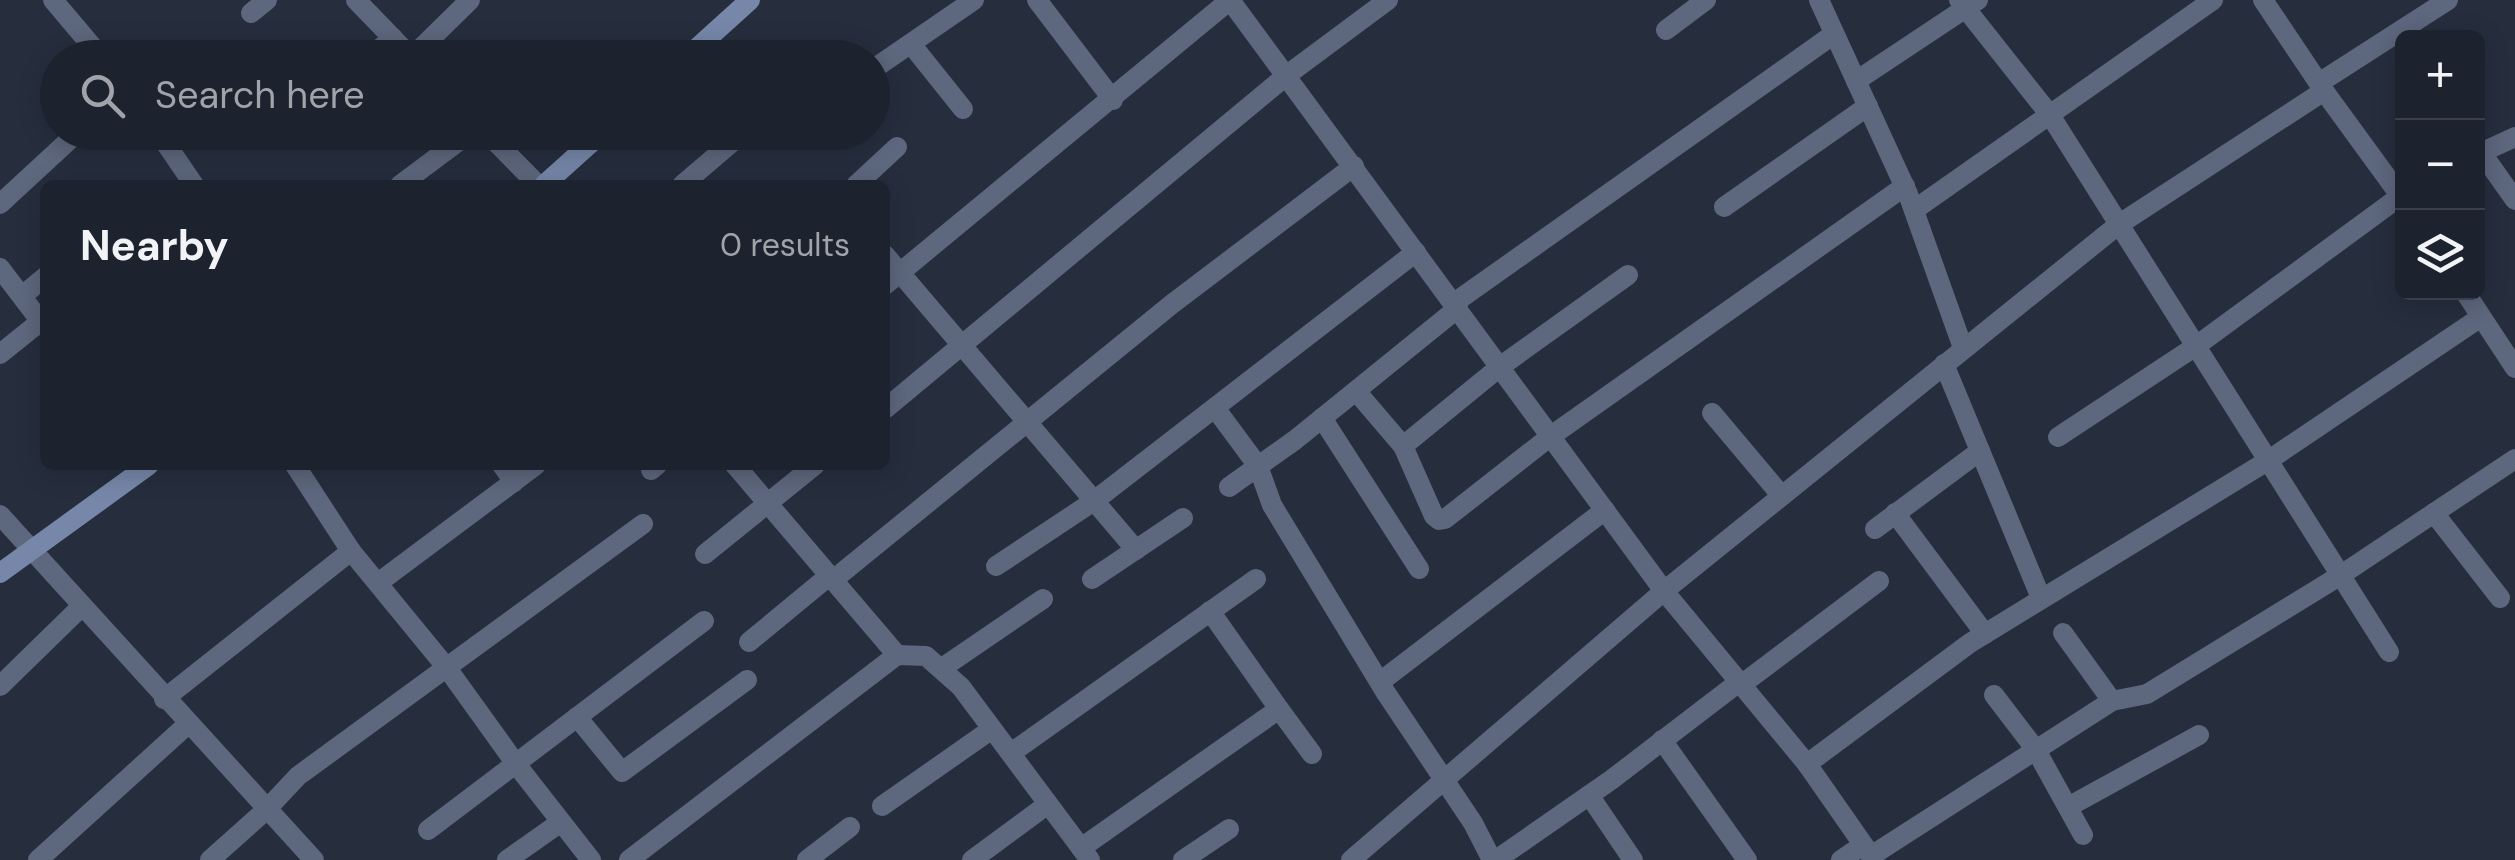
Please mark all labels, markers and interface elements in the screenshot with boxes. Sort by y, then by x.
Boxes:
map controls [2395,30,2485,300]
button: + [2395,30,2485,120]
search box [40,40,890,150]
icon: search [75,68,130,123]
text: Search here [155,70,365,120]
button: − [2395,120,2485,210]
button: layers [2395,210,2485,300]
text: Nearby [80,218,229,273]
text: 0 results [720,224,850,266]

